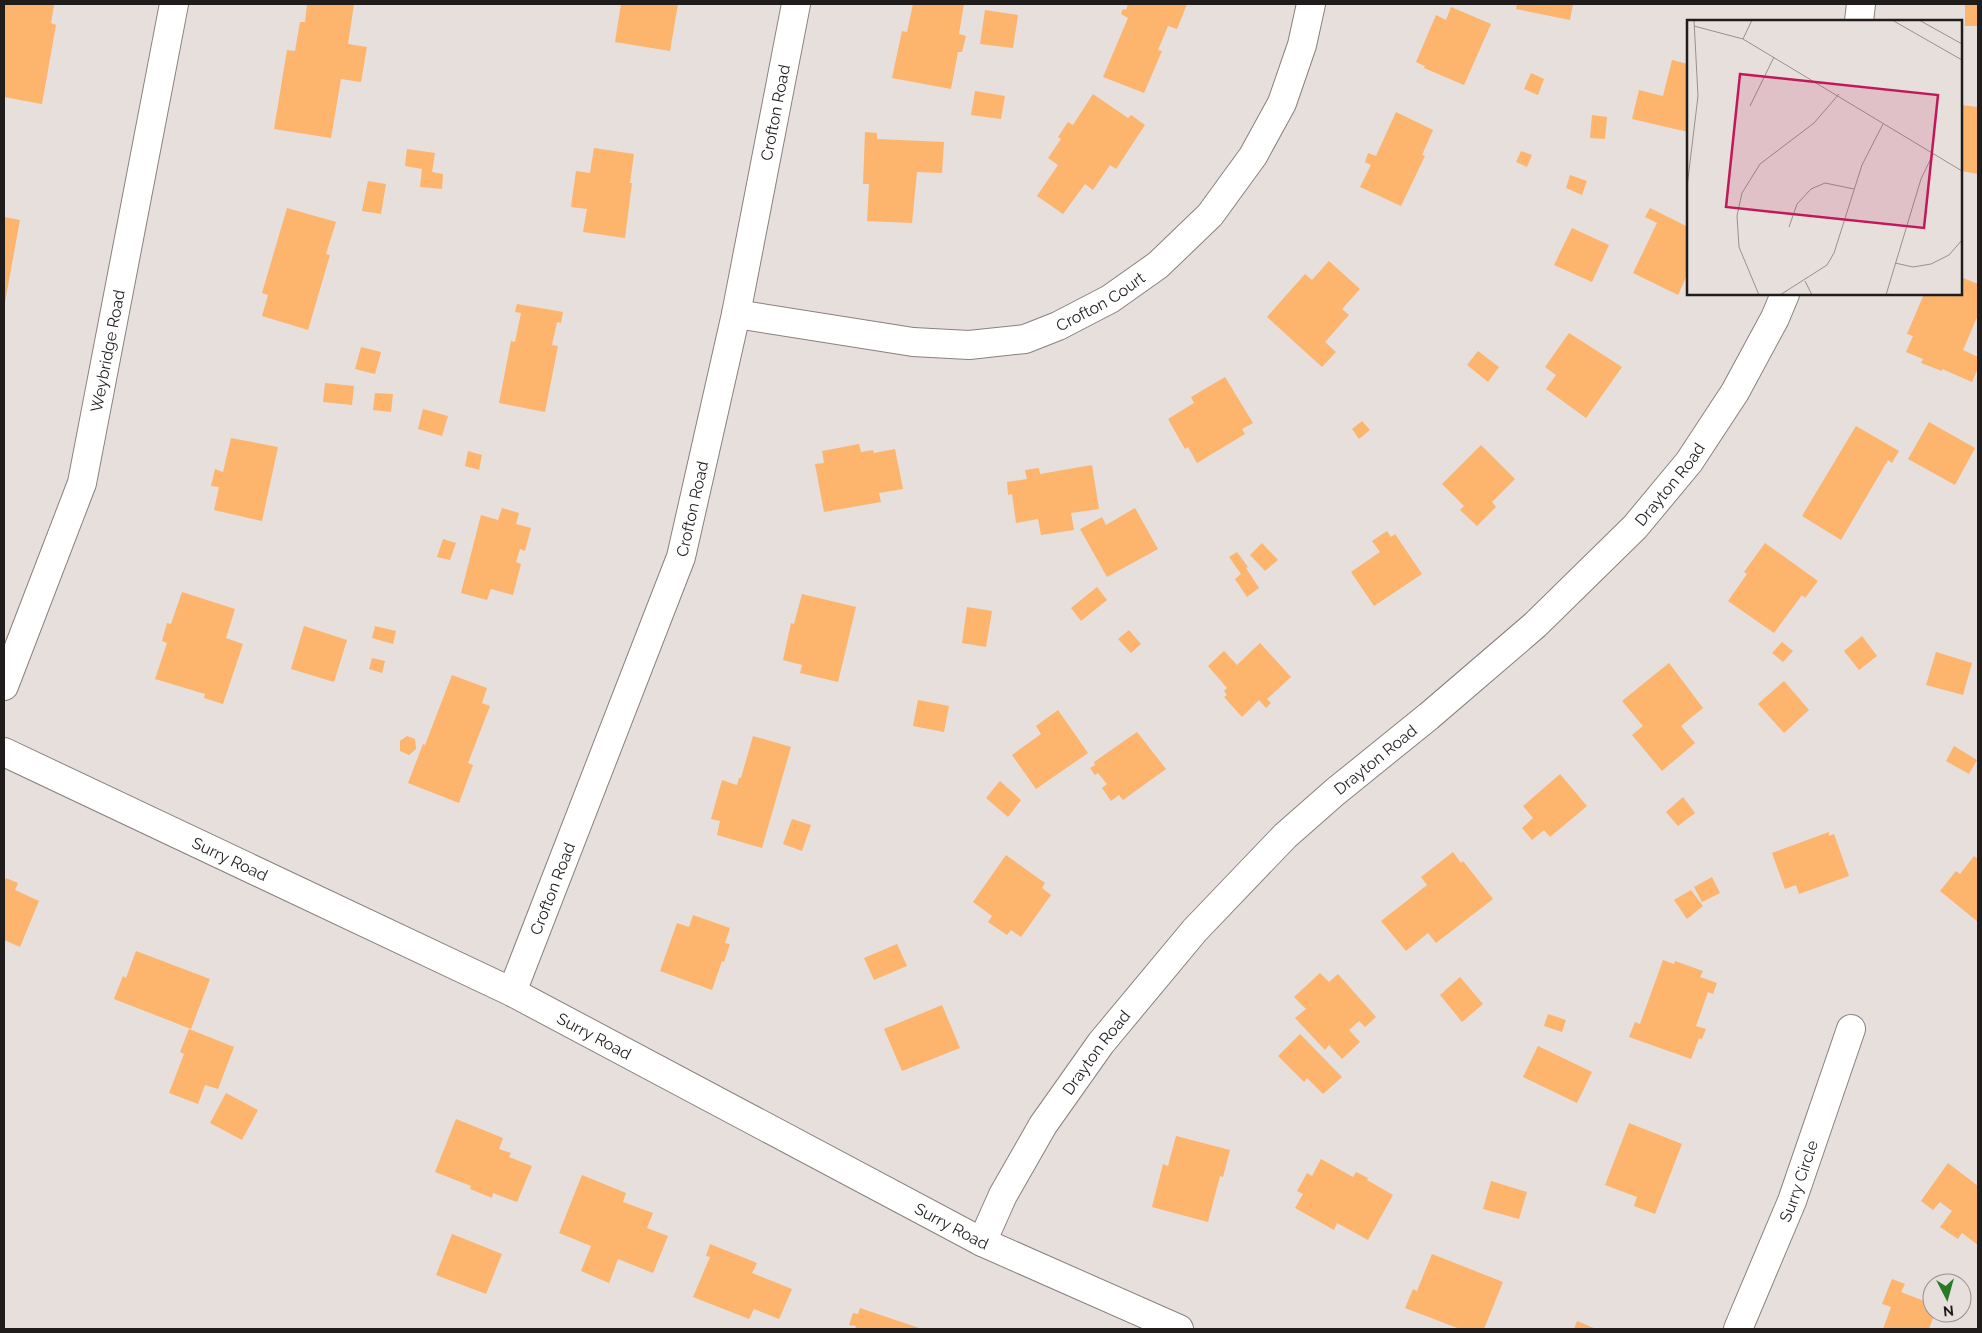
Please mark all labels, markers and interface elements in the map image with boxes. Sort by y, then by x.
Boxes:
inset map [1687,20,1962,295]
street label: Crofton Road [756,63,794,162]
street label: Crofton Court [1053,268,1149,335]
street label: Weybridge Road [86,288,128,414]
street label: Drayton Road [1631,439,1709,529]
street label: Crofton Road [672,459,712,559]
street label: Drayton Road [1330,720,1420,799]
street label: Surry Road [189,833,271,885]
street label: Crofton Road [526,840,579,937]
street label: Drayton Road [1058,1006,1134,1098]
street label: Surry Road [554,1008,635,1063]
street label: Surry Circle [1775,1138,1822,1225]
street label: Surry Road [911,1198,992,1253]
north arrow [1922,1273,1972,1323]
text: N [1942,1302,1955,1319]

